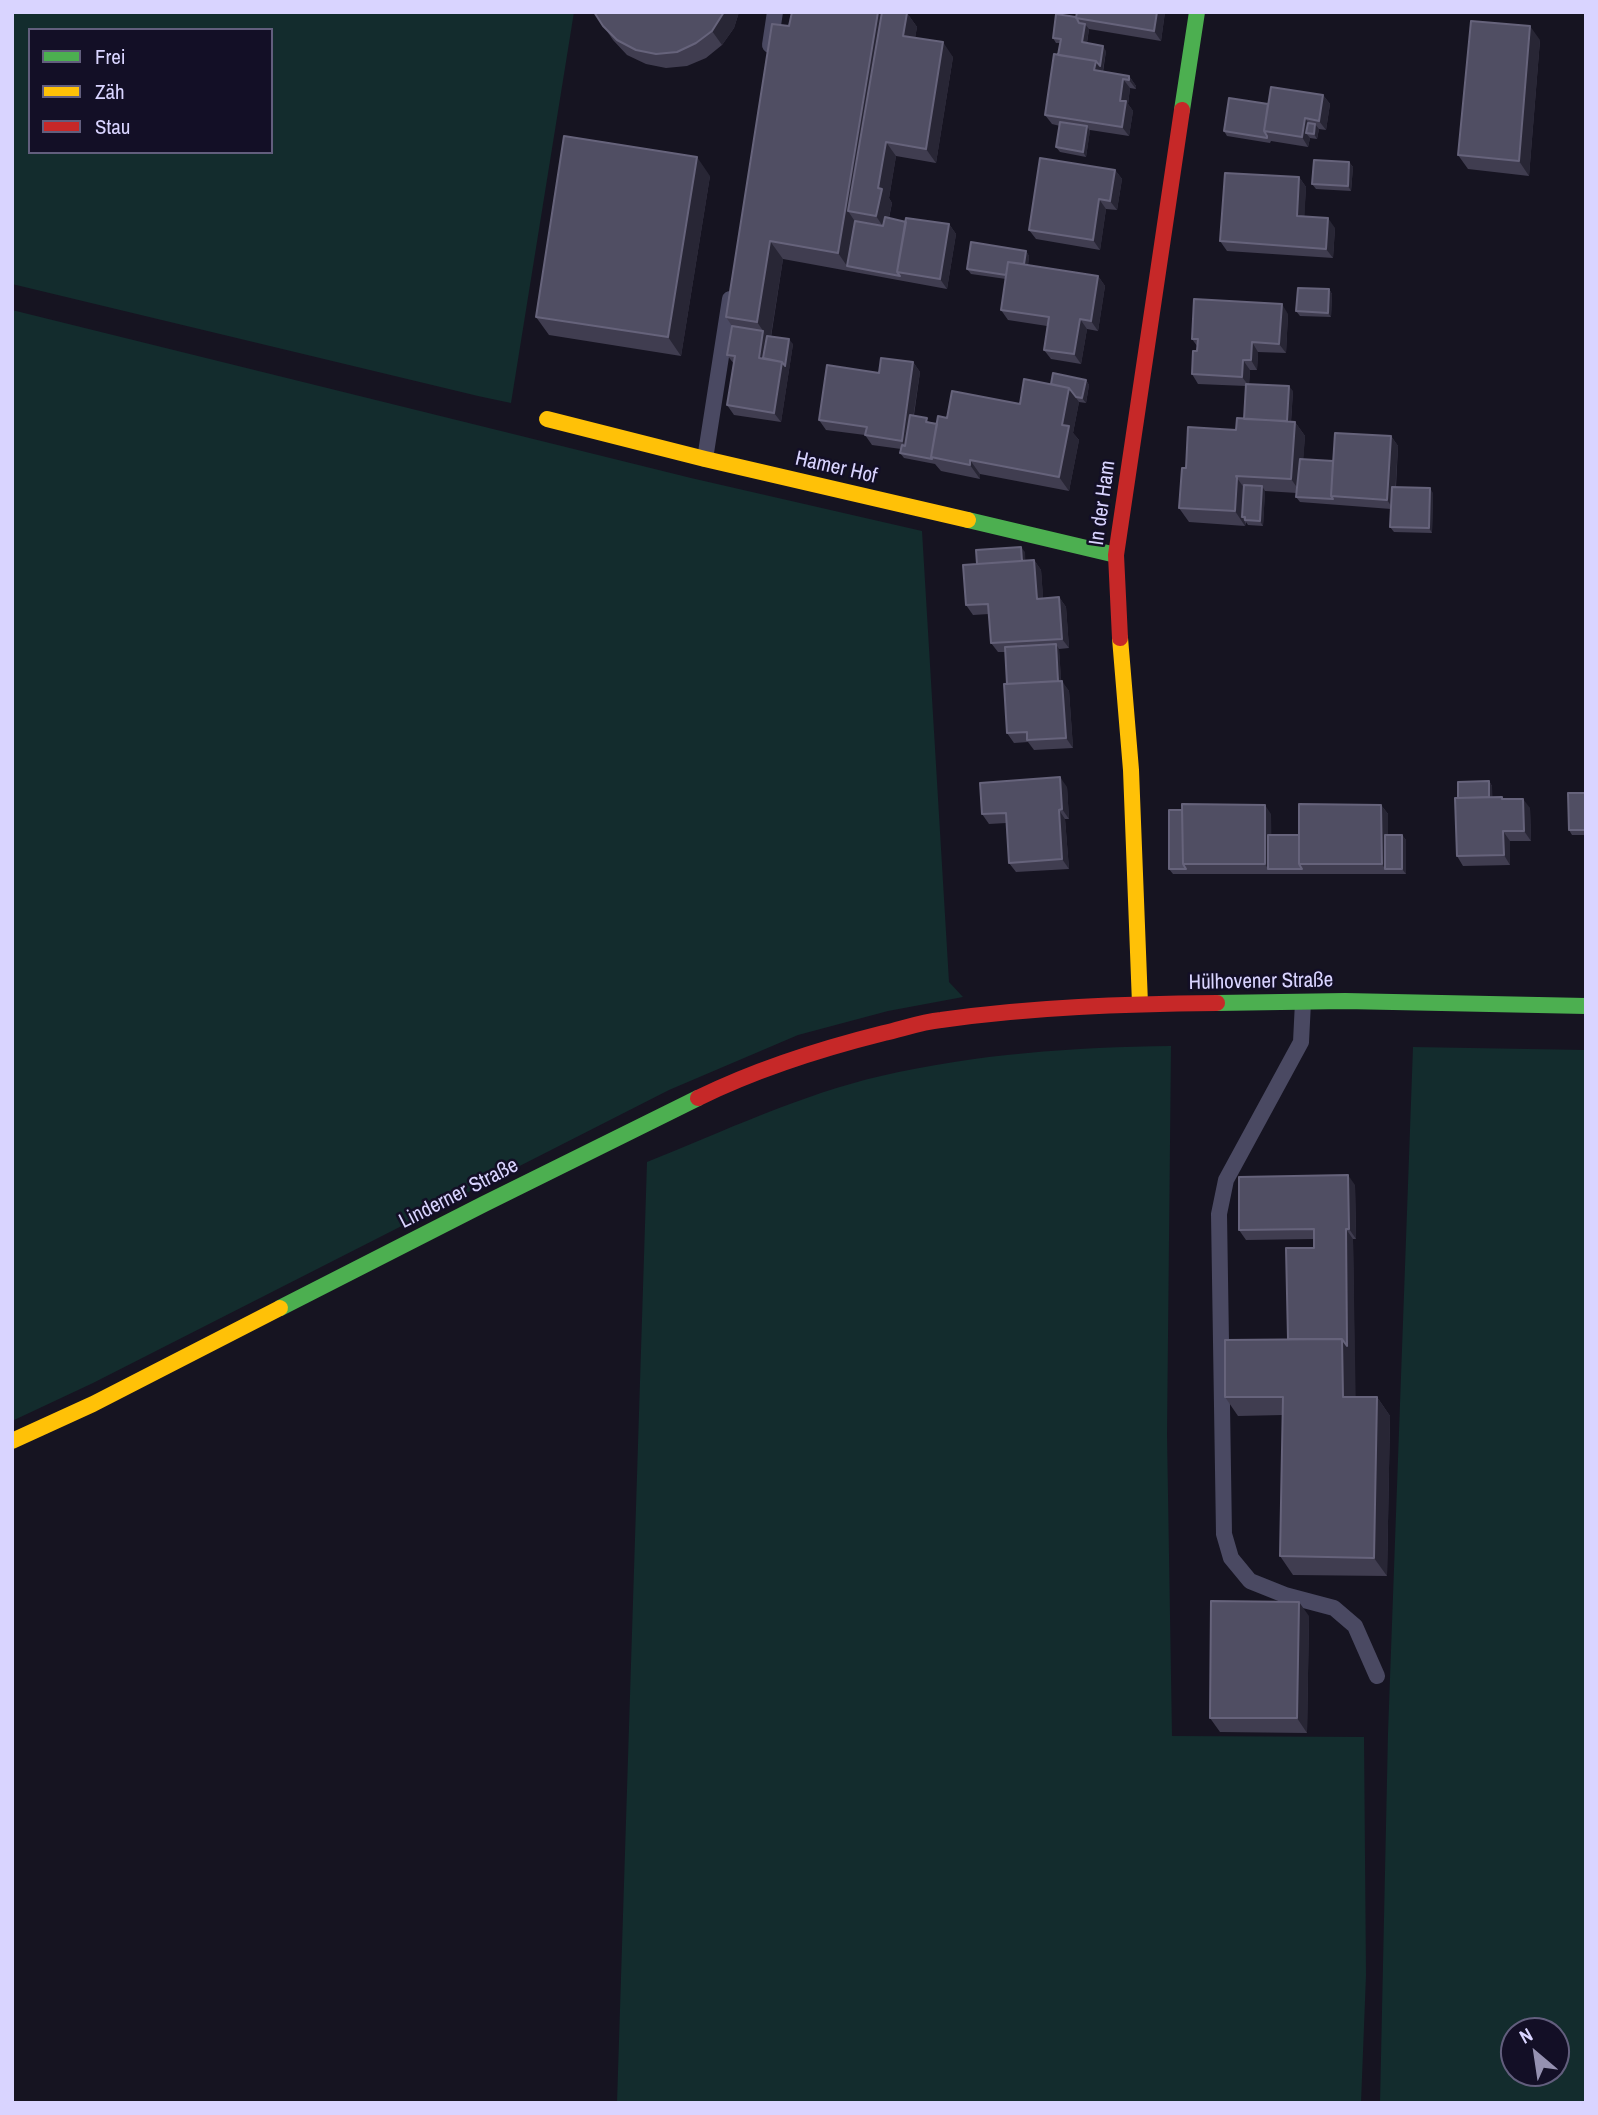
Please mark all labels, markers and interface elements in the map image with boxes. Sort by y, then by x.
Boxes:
legend [28,28,273,154]
text: Frei [95,42,126,71]
text: Zäh [95,77,125,106]
text: Stau [95,112,130,141]
street label: Hamer Hof [793,446,879,490]
street label: In der Ham [1085,459,1121,547]
street label: Hülhovener Straße [1189,968,1333,996]
street label: Linderner Straße [395,1153,523,1235]
north arrow [1500,2017,1570,2087]
text: N [1515,2021,1537,2049]

